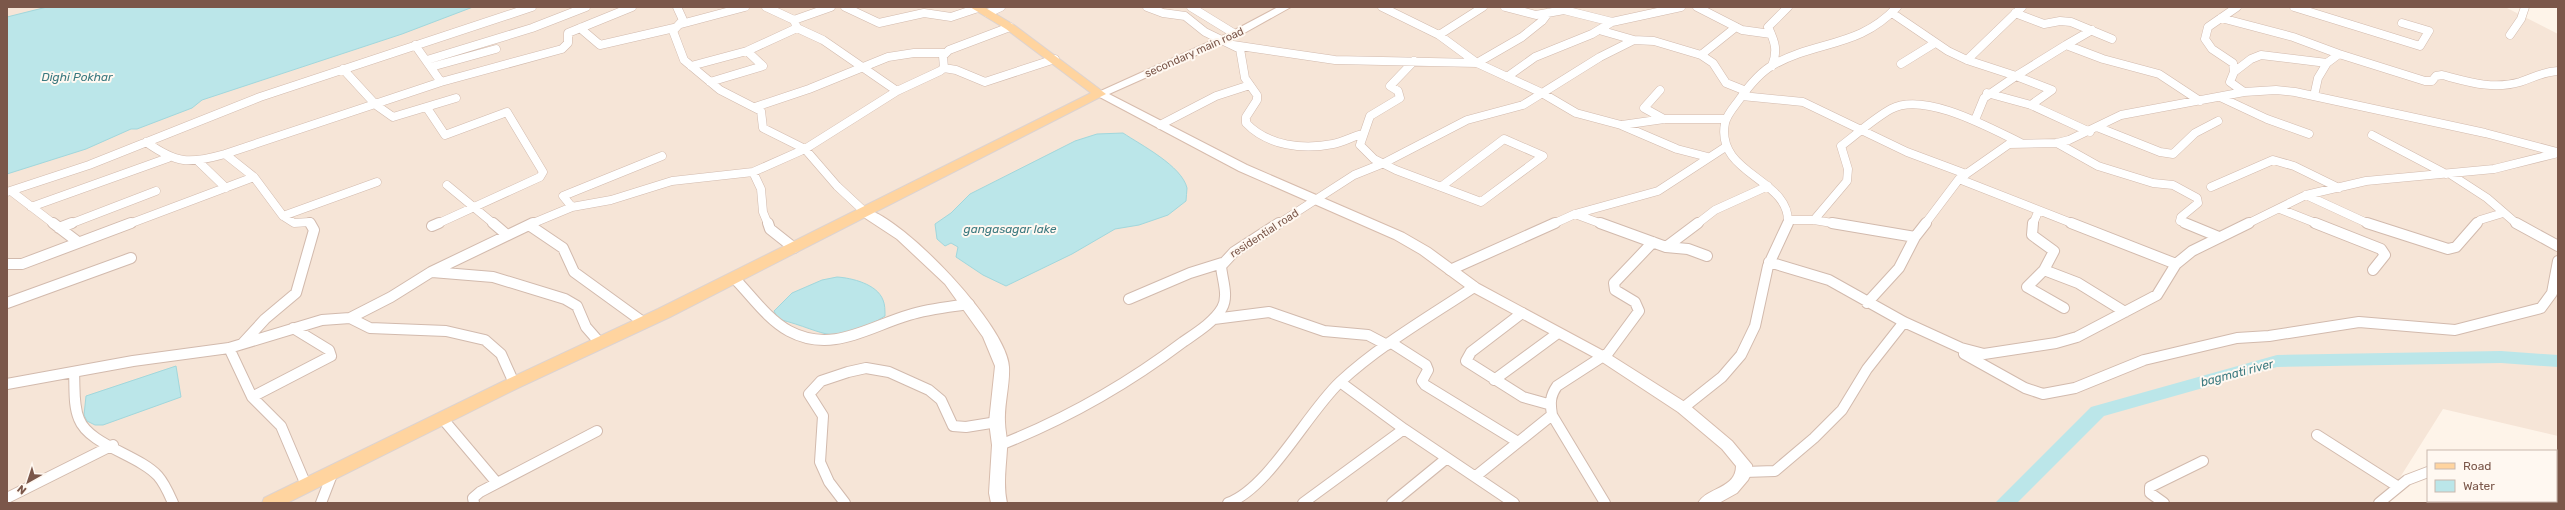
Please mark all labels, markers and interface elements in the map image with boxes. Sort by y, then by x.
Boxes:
street label: secondary main road [1143,25,1246,80]
water label: Dighi Pokhar [41,70,113,84]
street label: residential road [1228,206,1301,260]
water label: gangasagar lake [963,222,1057,236]
water label: bagmati river [2199,356,2275,389]
legend [2427,450,2557,502]
text: Road [2463,459,2491,473]
north arrow [8,462,48,502]
text: Water [2463,479,2495,493]
text: N [15,482,29,497]

